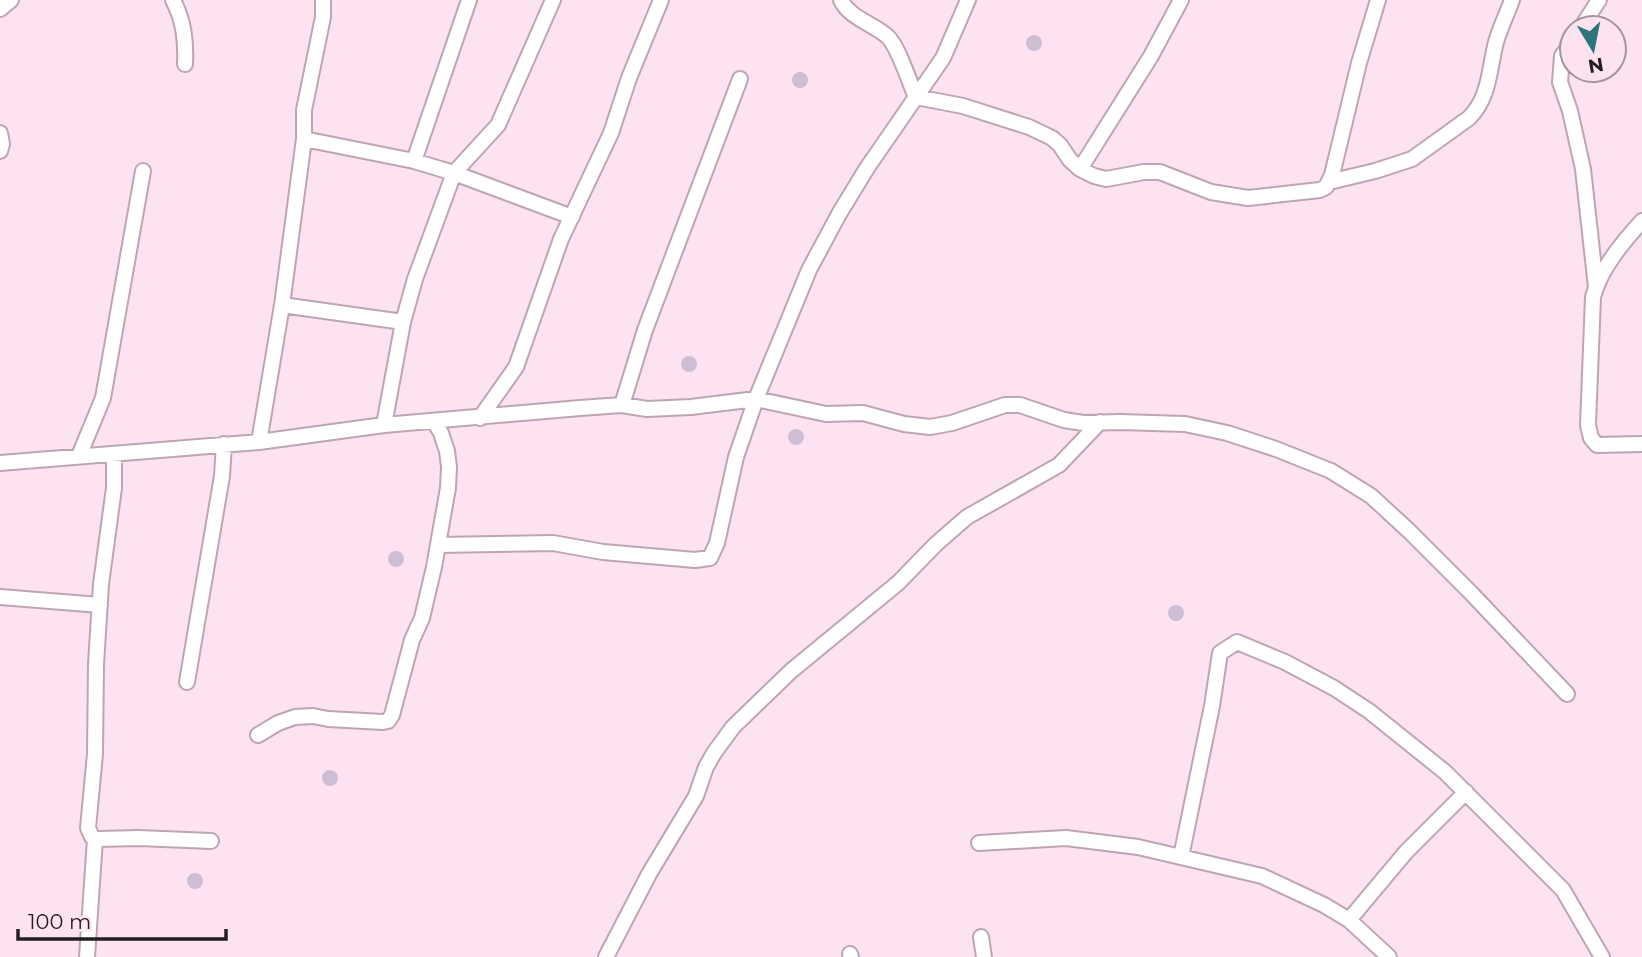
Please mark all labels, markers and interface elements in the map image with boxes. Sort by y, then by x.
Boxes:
north arrow [1558,14,1628,84]
text: N [1586,53,1605,78]
scale bar [18,898,226,942]
text: 100 m [28,909,91,934]

